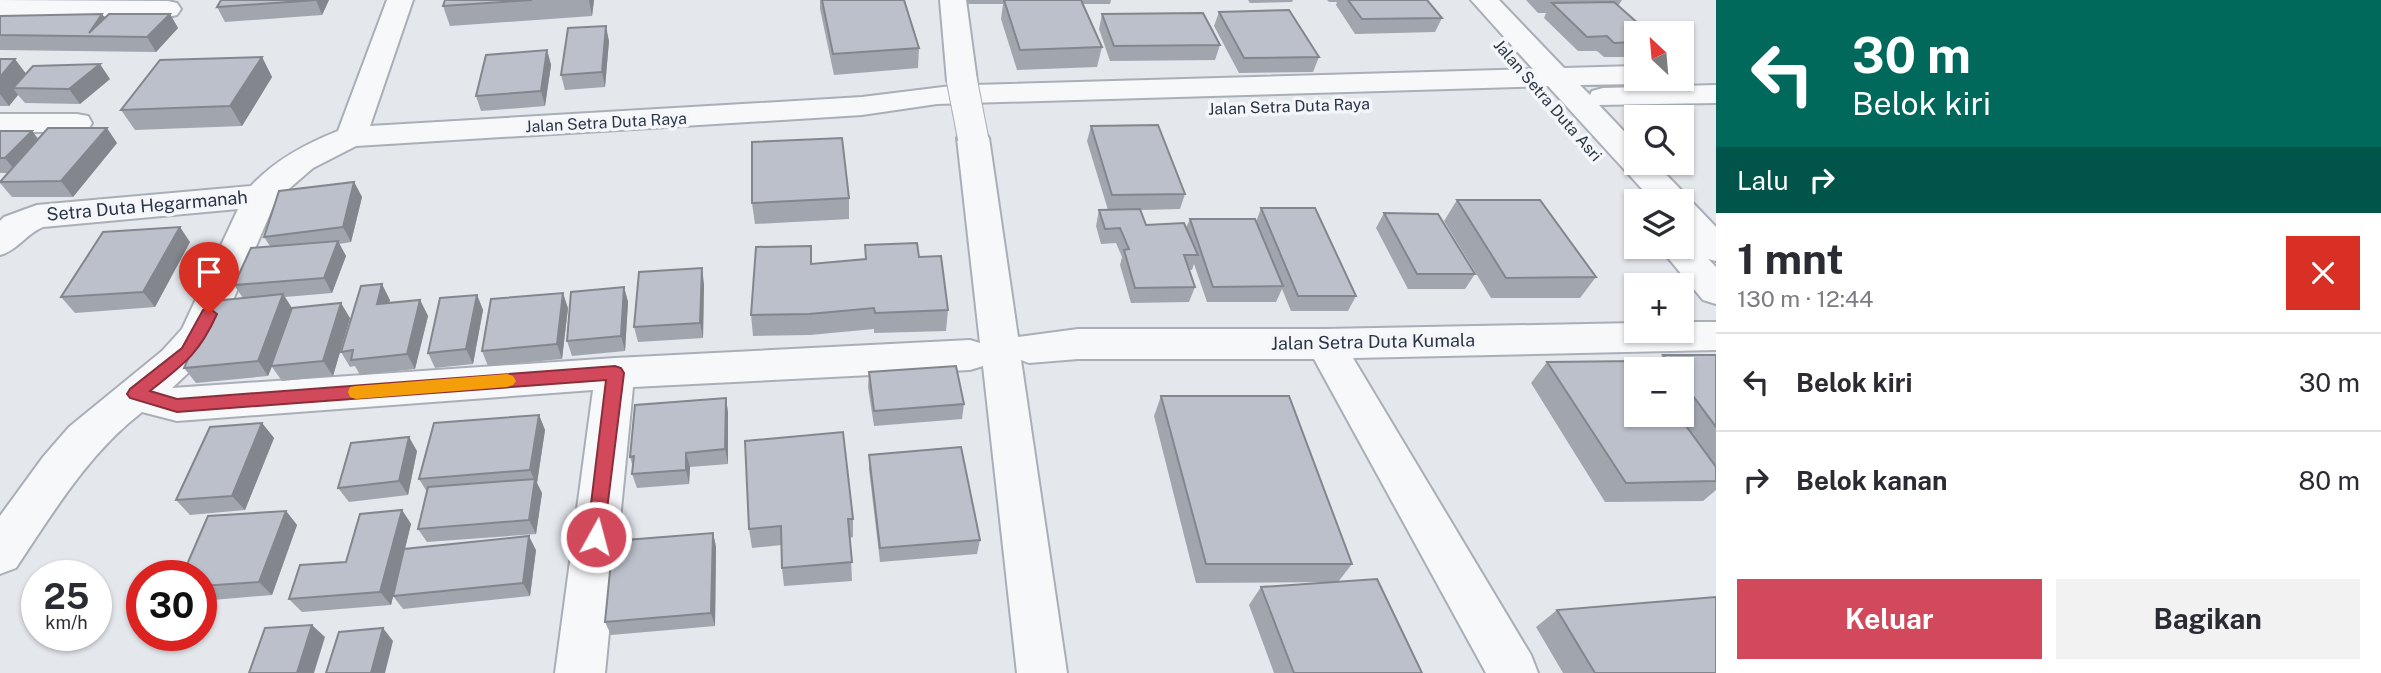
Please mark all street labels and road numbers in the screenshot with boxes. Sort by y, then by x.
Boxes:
street label: Jalan Setra Duta Asri [1490,36,1606,165]
street label: Jalan Setra Duta Raya [1208,94,1370,119]
street label: Jalan Setra Duta Raya [525,109,687,136]
street label: Setra Duta Hegarmanah [45,186,248,225]
street label: Jalan Setra Duta Kumala [1271,329,1475,354]

